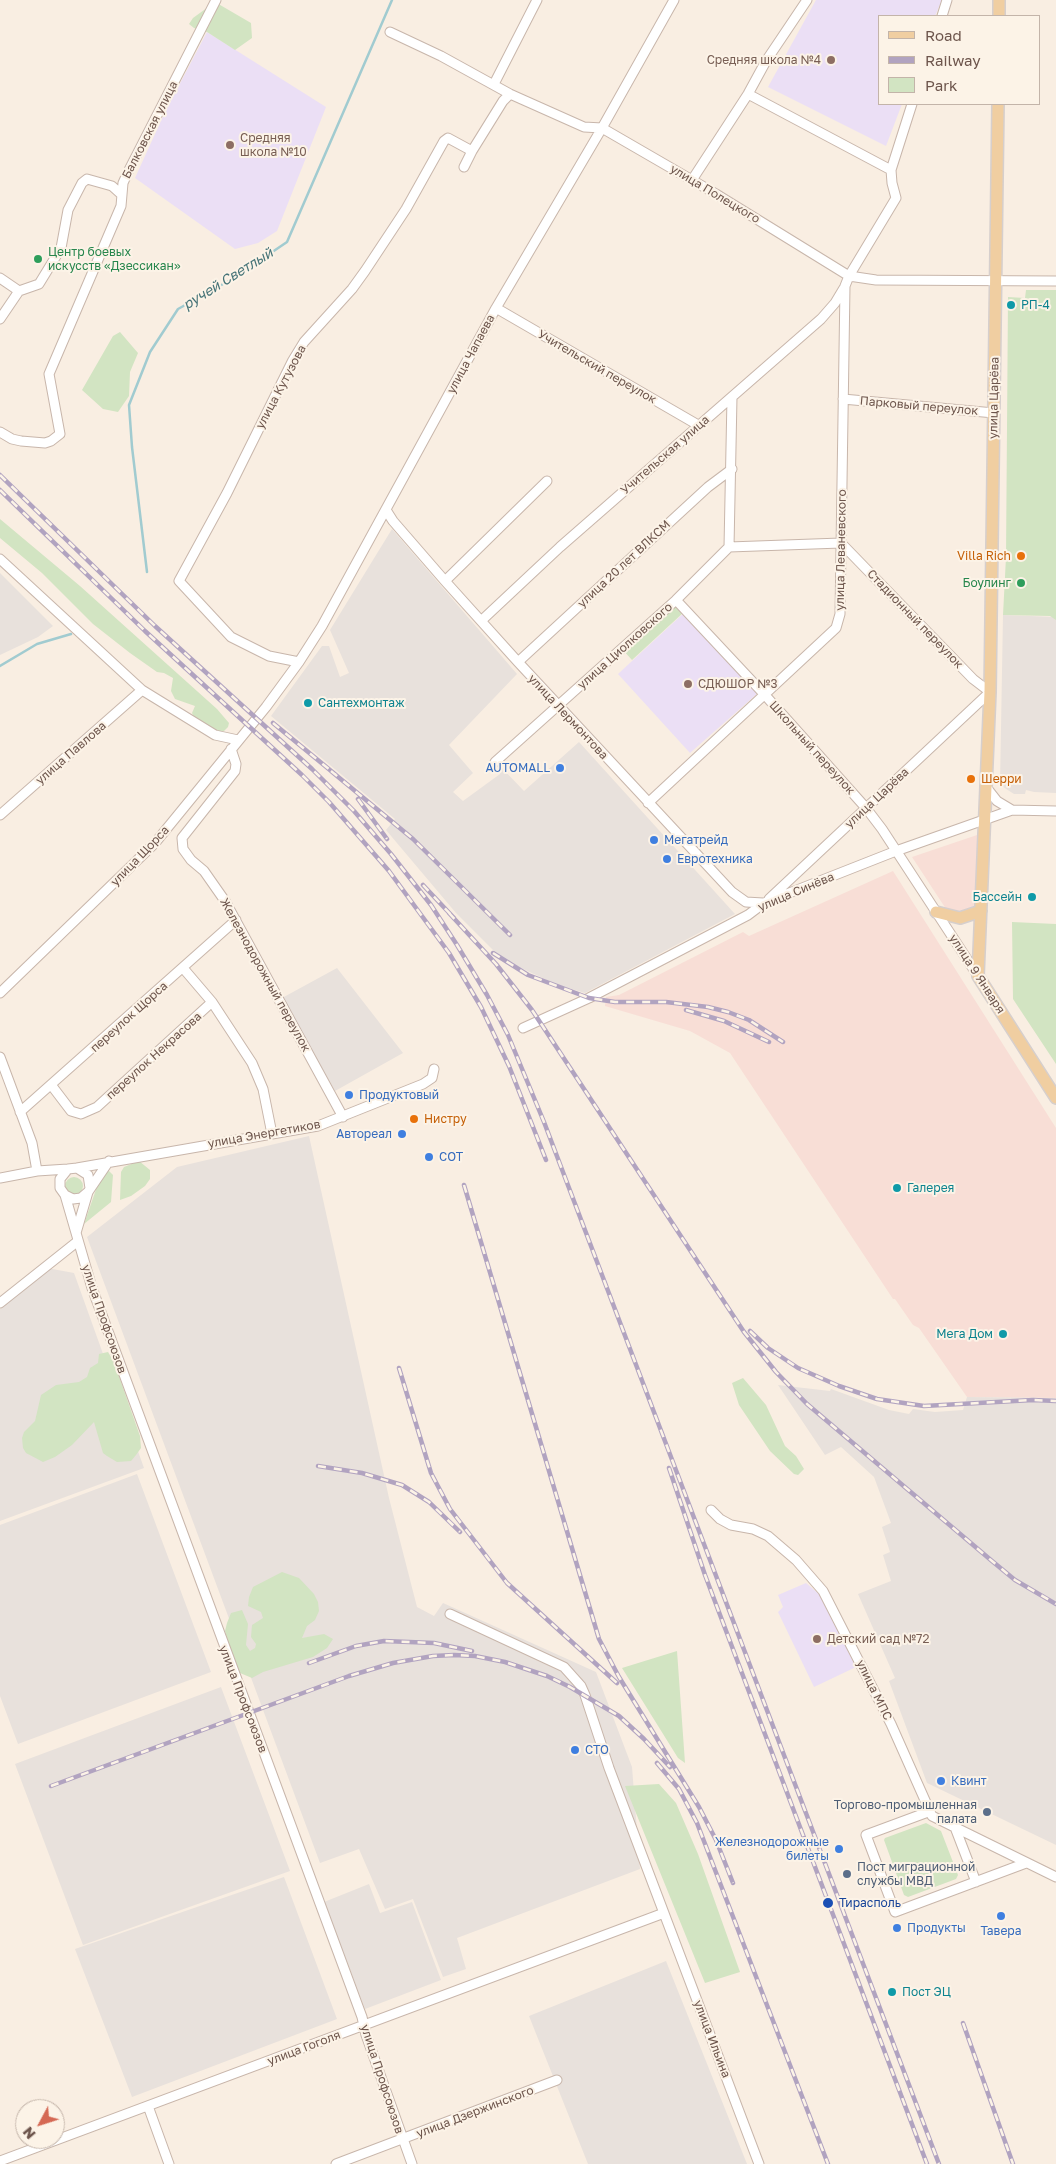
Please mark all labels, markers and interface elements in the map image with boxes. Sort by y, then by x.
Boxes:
legend [878,15,1041,105]
text: Road [925,26,962,44]
text: Railway [925,51,981,69]
place label: Средняя школа №4 [707,53,821,67]
marker: Средняя школа №4 [825,54,837,66]
text: Park [925,76,957,94]
street label: Балковская улица [119,79,181,181]
place label: Средняя школа №10 [240,131,307,159]
marker: Средняя школа №10 [224,139,236,151]
street label: улица Полецкого [668,162,762,226]
place label: Центр боевых искусств «Дзессикан» [48,245,180,273]
water label: ручей Светлый [180,245,276,313]
marker: Центр боевых искусств «Дзессикан» [32,253,44,265]
place label: РП-4 [1021,298,1050,312]
marker: РП-4 [1005,299,1017,311]
street label: улица Чапаева [444,312,498,396]
street label: Учительский переулок [535,327,659,407]
street label: улица Кутузова [253,343,309,431]
street label: улица Царёва [986,357,1002,439]
street label: Парковый переулок [859,394,979,418]
street label: Учительская улица [618,413,712,497]
street label: улица Леваневского [833,489,849,611]
street label: улица 20 лет ВЛКСМ [575,517,673,611]
place label: Villa Rich [957,549,1011,563]
marker: Villa Rich [1015,550,1027,562]
street label: Стадионный переулок [864,567,966,671]
place label: Боулинг [962,576,1011,590]
marker: Боулинг [1015,577,1027,589]
street label: улица Циолковского [575,600,675,692]
street label: улица Лермонтова [525,672,611,762]
place label: СДЮШОР №3 [698,677,777,691]
marker: СДЮШОР №3 [682,678,694,690]
place label: Сантехмонтаж [318,696,405,710]
marker: Сантехмонтаж [302,697,314,709]
street label: Школьный переулок [766,698,858,798]
street label: улица Павлова [33,719,109,787]
place label: AUTOMALL [485,761,550,775]
marker: AUTOMALL [554,762,566,774]
street label: улица Царёва [842,765,912,831]
place label: Шерри [981,772,1022,786]
marker: Шерри [965,773,977,785]
street label: улица Щорса [108,823,172,889]
place label: Мегатрейд [664,833,728,847]
marker: Мегатрейд [648,834,660,846]
place label: Евротехника [677,852,753,866]
marker: Евротехника [661,853,673,865]
street label: улица Синёва [756,869,836,915]
place label: Бассейн [973,890,1022,904]
marker: Бассейн [1026,891,1038,903]
street label: Железнодорожный переулок [217,896,313,1054]
street label: улица 9 Января [946,932,1008,1016]
street label: переулок Щорса [88,979,170,1055]
street label: переулок Некрасова [103,1009,205,1103]
place label: Продуктовый [359,1088,439,1102]
marker: Продуктовый [343,1089,355,1101]
place label: Нистру [424,1112,467,1126]
marker: Нистру [408,1113,420,1125]
street label: улица Энергетиков [207,1117,321,1151]
place label: Автореал [336,1127,392,1141]
marker: Автореал [396,1128,408,1140]
place label: СОТ [439,1150,463,1164]
marker: СОТ [423,1151,435,1163]
place label: Галерея [907,1181,954,1195]
marker: Галерея [891,1182,903,1194]
street label: улица Профсоюзов [79,1263,129,1375]
place label: Мега Дом [936,1327,993,1341]
marker: Мега Дом [997,1328,1009,1340]
place label: Детский сад №72 [827,1632,929,1646]
marker: Детский сад №72 [811,1633,823,1645]
street label: улица Профсоюзов [216,1643,270,1755]
street label: улица МПС [853,1657,895,1723]
place label: СТО [585,1743,609,1757]
marker: СТО [569,1744,581,1756]
place label: Квинт [951,1774,987,1788]
marker: Квинт [935,1775,947,1787]
place label: Торгово-промышленная палата [834,1798,977,1826]
marker: Торгово-промышленная палата [981,1806,993,1818]
place label: Железнодорожные билеты [715,1835,829,1863]
marker: Железнодорожные билеты [833,1843,845,1855]
place label: Пост миграционной службы МВД [857,1860,975,1888]
marker: Пост миграционной службы МВД [841,1868,853,1880]
marker: Тирасполь [821,1896,835,1910]
place label: Тирасполь [839,1896,901,1910]
marker: Тавера [995,1910,1007,1922]
place label: Продукты [907,1921,966,1935]
marker: Продукты [891,1922,903,1934]
place label: Тавера [980,1924,1022,1938]
place label: Пост ЭЦ [902,1985,951,1999]
marker: Пост ЭЦ [886,1986,898,1998]
street label: улица Ильина [691,1998,733,2080]
street label: улица Профсоюзов [358,2023,406,2135]
street label: улица Гоголя [265,2027,343,2069]
street label: улица Дзержинского [414,2083,536,2141]
north arrow [15,2099,65,2149]
text: N [19,2124,39,2143]

